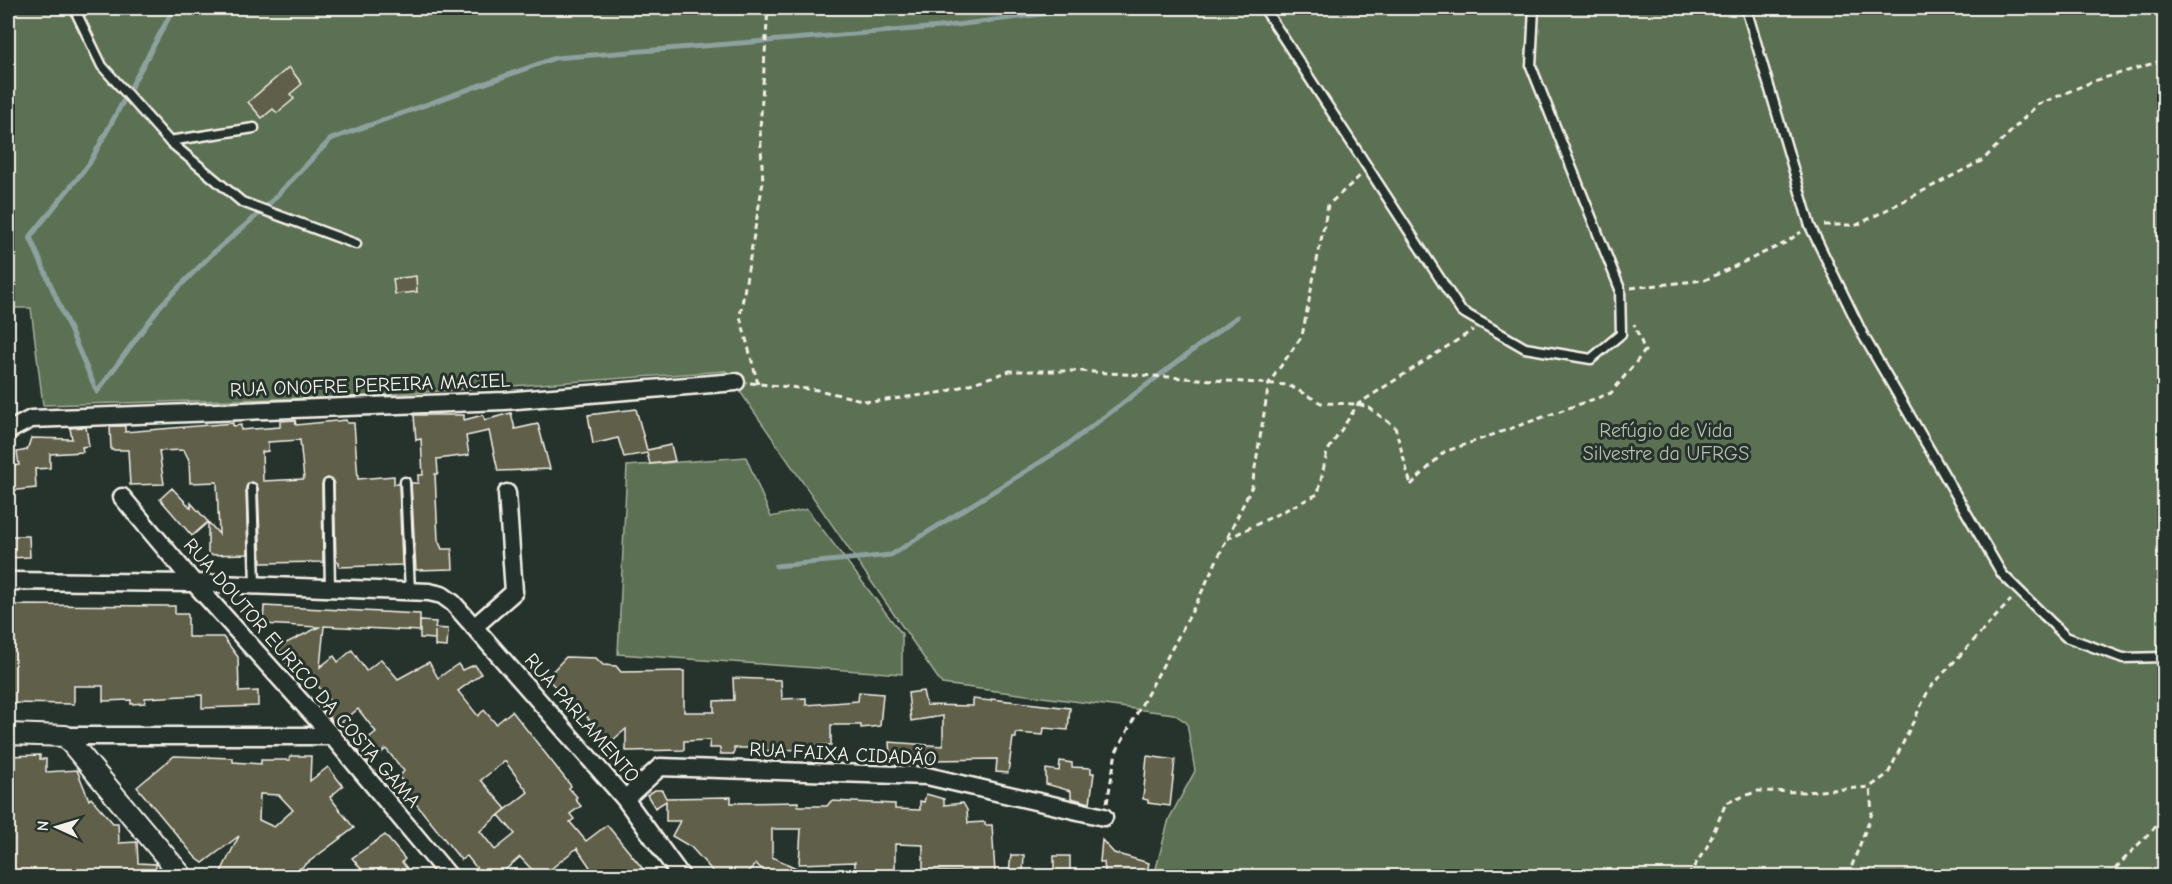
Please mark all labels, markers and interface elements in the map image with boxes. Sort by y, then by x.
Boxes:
street label: RUA ONOFRE PEREIRA MACIEL [229,369,511,401]
park label: Refúgio de Vida Silvestre da UFRGS [1583,419,1749,465]
street label: RUA DOUTOR EURICO DA COSTA GAMA [179,534,425,813]
street label: RUA PARLAMENTO [520,649,644,787]
street label: RUA FAIXA CIDADÃO [749,738,937,770]
north arrow [27,797,87,857]
text: N [34,820,52,832]

